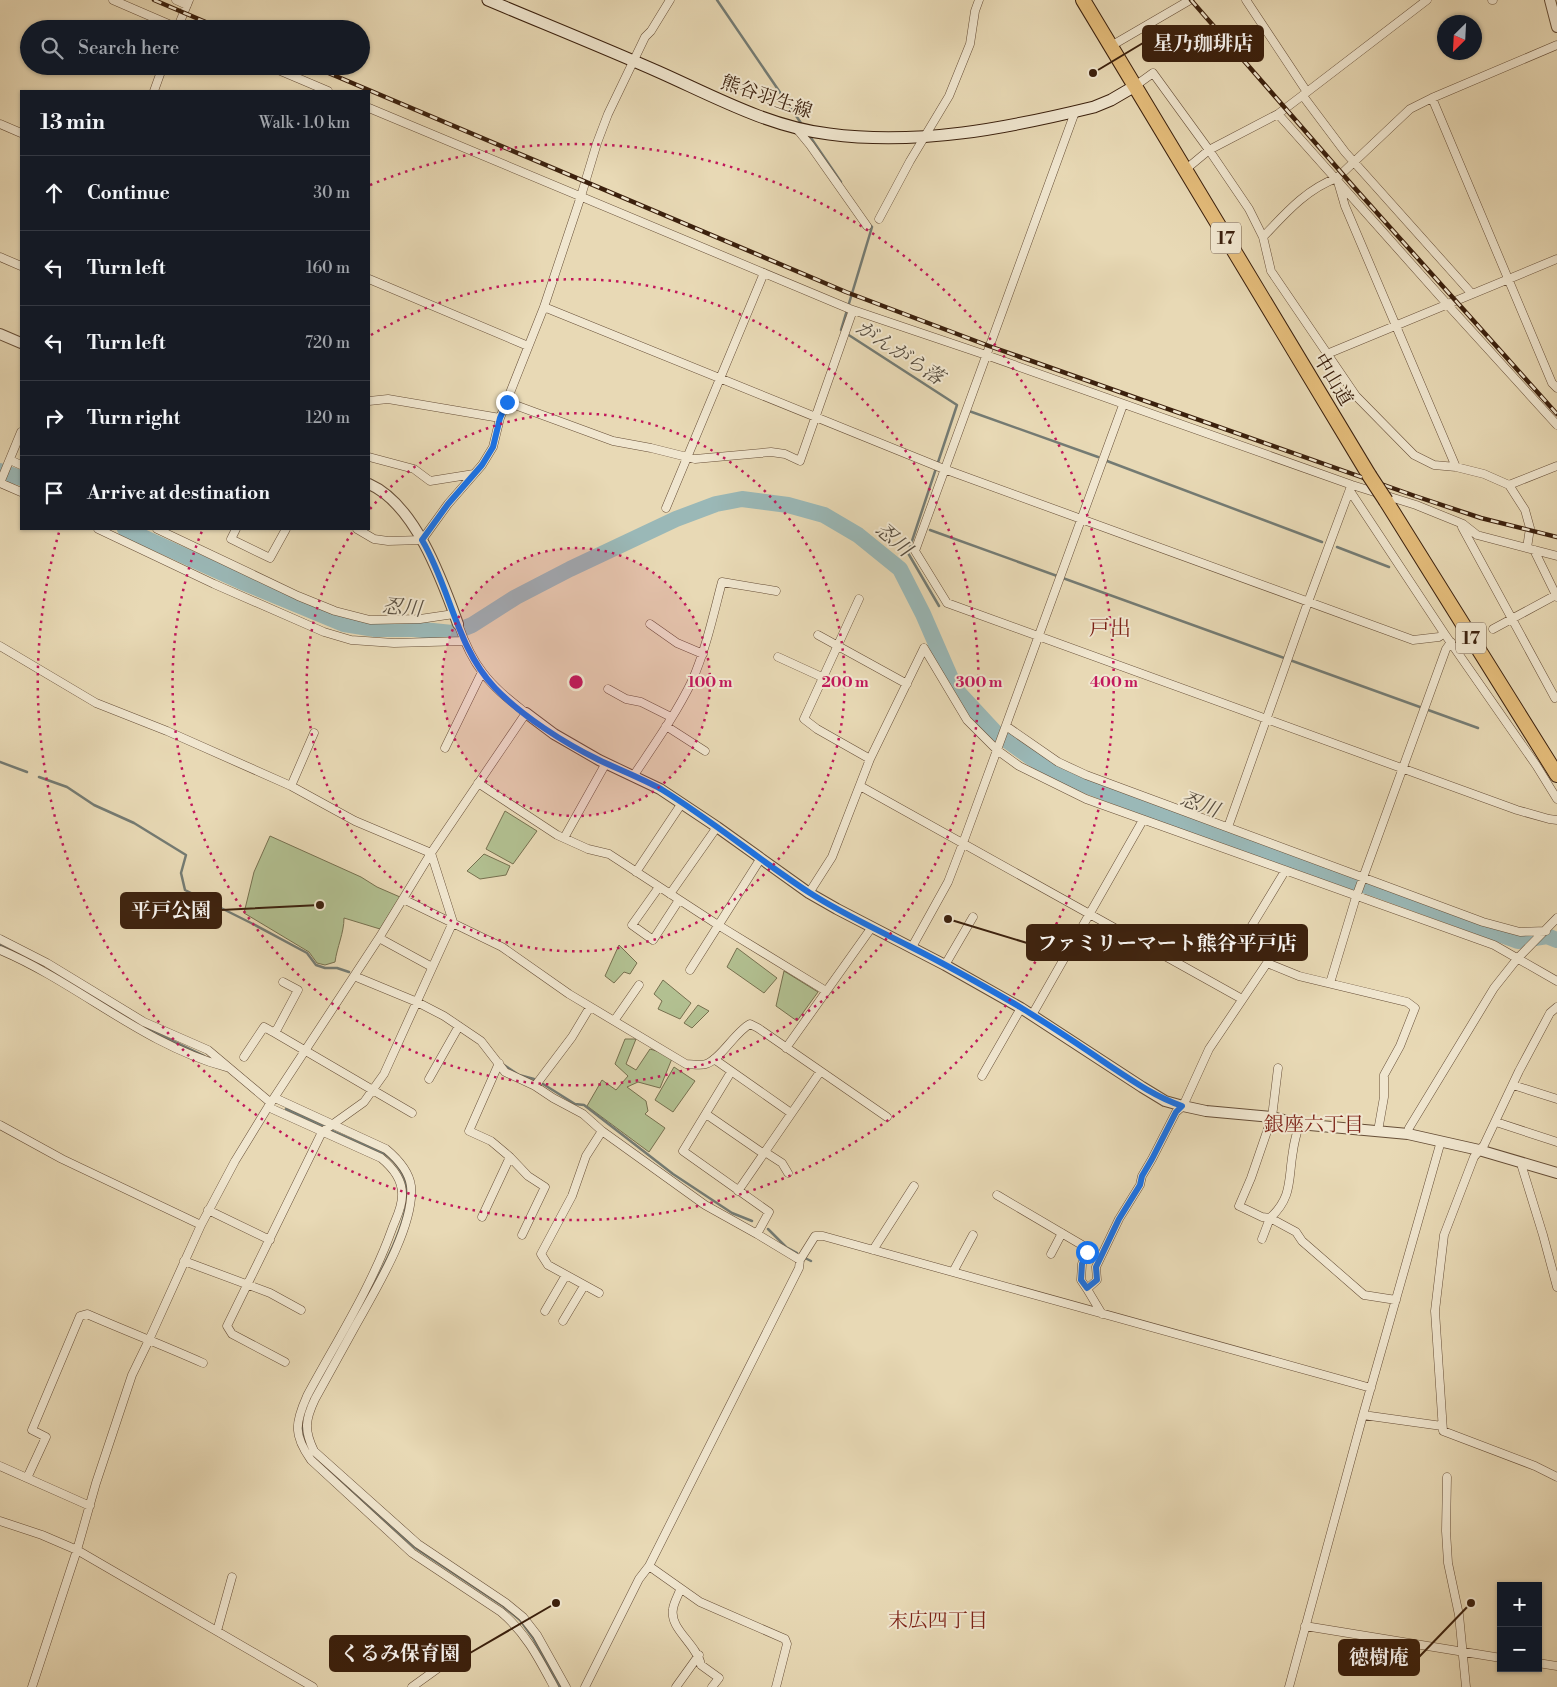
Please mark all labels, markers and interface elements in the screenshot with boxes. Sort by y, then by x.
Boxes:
north arrow [1437,15,1482,60]
search box [20,20,370,75]
callout: 星乃珈琲店 [1143,26,1263,61]
text: 星乃珈琲店 [1153,32,1253,57]
icon: search [38,34,66,62]
text: Search here [78,36,179,60]
street label: 熊谷羽生線 [718,70,816,124]
text: 13 min [40,110,105,136]
text: Walk · 1.0 km [259,113,350,133]
icon: ahead [40,179,68,207]
text: Continue [87,181,170,205]
text: 30 m [313,183,350,203]
road number: 17 [1211,222,1241,254]
icon: left [40,254,68,282]
text: Turn left [87,256,166,280]
text: 160 m [306,258,350,278]
water label: がんがら落 [850,316,950,393]
icon: left [40,329,68,357]
text: Turn left [87,331,166,355]
text: 720 m [305,333,350,353]
street label: 中山道 [1308,349,1358,410]
route end [496,391,519,414]
icon: right [40,404,68,432]
text: Turn right [87,406,180,430]
text: 120 m [306,408,350,428]
icon: arrive [40,479,68,507]
text: Arrive at destination [87,481,270,505]
water label: 忍川 [870,518,918,564]
water label: 忍川 [381,594,425,623]
district label: 戸出 [1089,616,1131,642]
road number: 17 [1456,622,1486,654]
centre of rings [567,673,585,691]
text: 100 m [688,673,733,692]
text: 200 m [821,673,869,692]
text: 300 m [956,673,1003,692]
text: 400 m [1090,673,1138,692]
water label: 忍川 [1176,787,1224,825]
callout: 平戸公園 [121,893,221,928]
text: 平戸公園 [131,899,211,924]
callout: ファミリーマート熊谷平戸店 [1027,925,1307,960]
text: ファミリーマート熊谷平戸店 [1037,932,1297,957]
district label: 銀座六丁目 [1264,1113,1364,1138]
route start [1076,1241,1099,1264]
map controls [1497,1582,1542,1672]
button: + [1497,1582,1542,1627]
district label: 末広四丁目 [888,1609,988,1634]
button: − [1497,1627,1542,1672]
callout: くるみ保育園 [330,1636,470,1671]
callout: 徳樹庵 [1339,1640,1419,1675]
text: くるみ保育園 [340,1642,460,1667]
text: 徳樹庵 [1349,1646,1409,1671]

